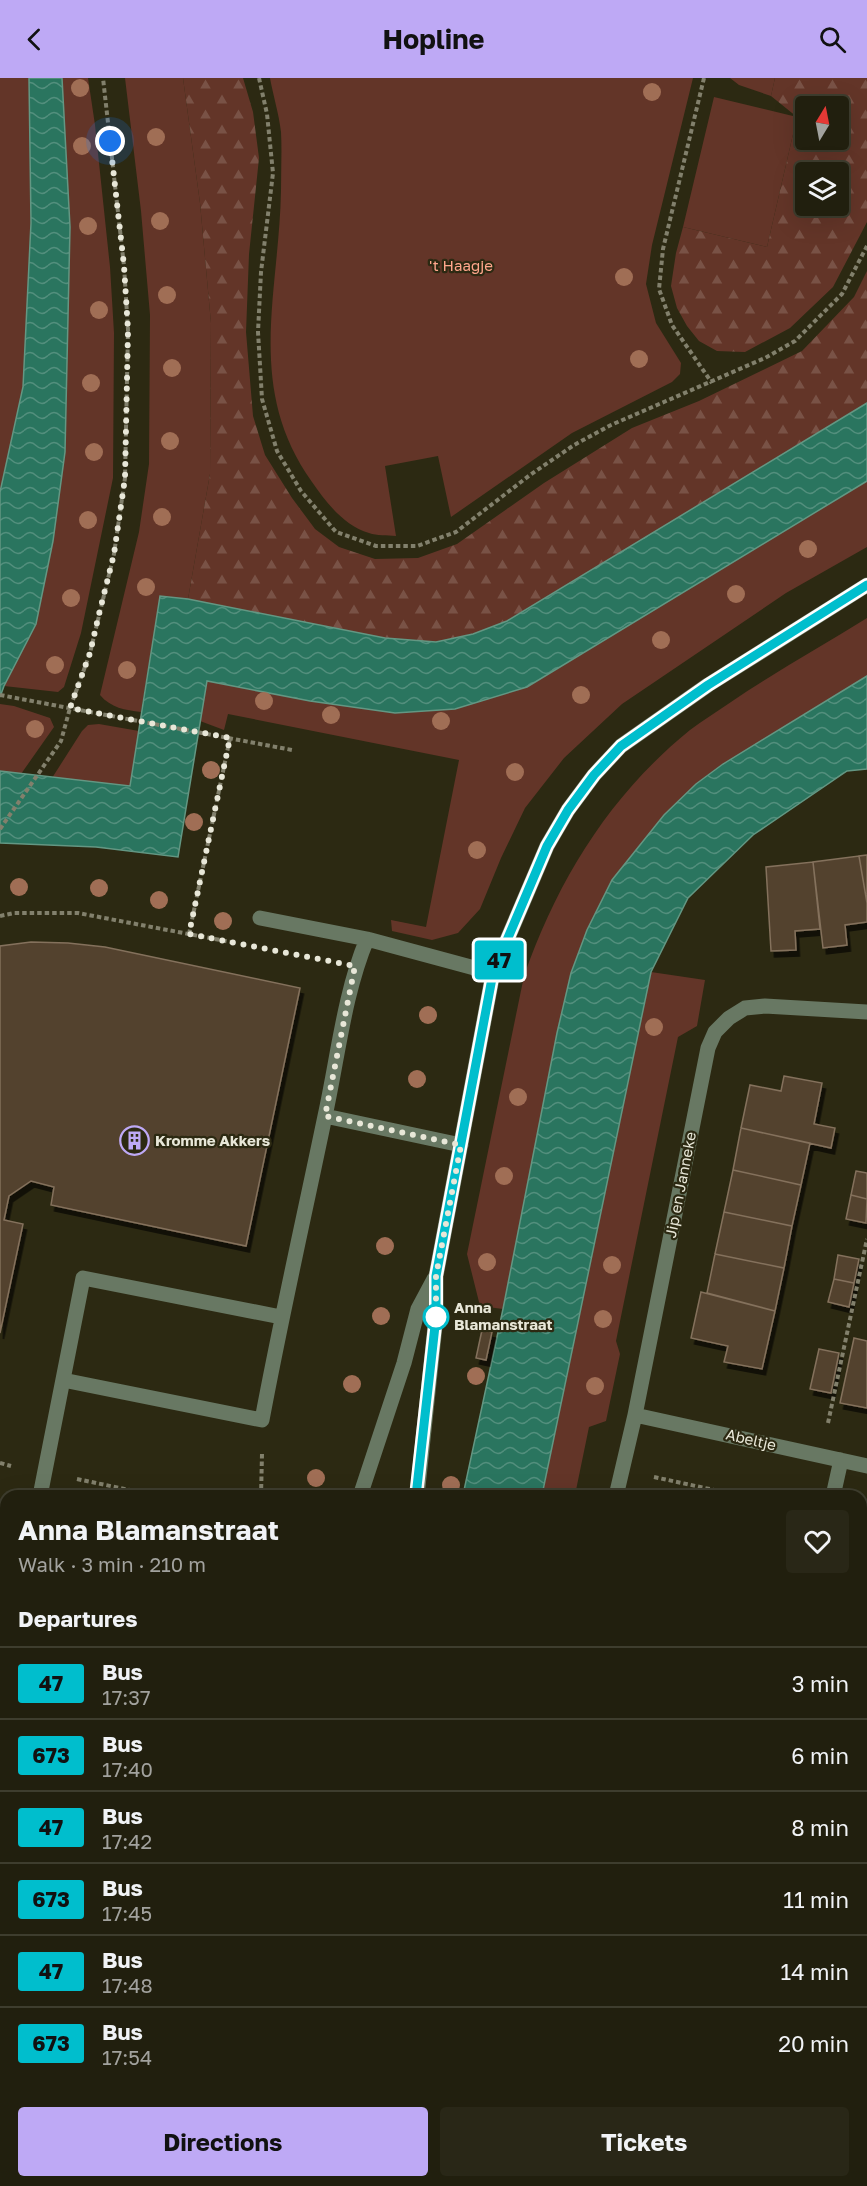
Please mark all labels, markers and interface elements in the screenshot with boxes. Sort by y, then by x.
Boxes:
icon: back [18,23,51,56]
text: Hopline [382,23,485,55]
icon: search [816,23,849,56]
north arrow [795,96,849,150]
map controls [795,96,849,216]
your location [95,126,125,156]
button: layers [795,162,849,216]
park label: 't Haagje [429,256,493,274]
line badge: 47 [472,940,526,980]
text: 47 [487,947,511,973]
building icon: Kromme Akkers [118,1125,150,1157]
street label: Jip en Janneke [661,1130,699,1239]
place label: Kromme Akkers [155,1131,270,1149]
place label: Anna Blamanstraat [454,1298,553,1333]
marker: Anna Blamanstraat [423,1304,449,1330]
street label: Abeltje [724,1424,778,1454]
button: heart [786,1510,849,1573]
text: Anna Blamanstraat [18,1513,279,1546]
text: Walk · 3 min · 210 m [18,1552,206,1576]
text: Departures [18,1605,137,1632]
text: Bus [102,1658,143,1685]
text: 47 [39,1670,63,1696]
text: 3 min [792,1670,849,1697]
text: 17:37 [102,1685,151,1709]
text: Bus [102,1730,143,1757]
text: 673 [32,1742,70,1768]
text: 6 min [791,1742,849,1769]
text: 17:40 [102,1757,153,1781]
text: Bus [102,1802,143,1829]
text: 47 [39,1814,63,1840]
text: 8 min [791,1814,849,1841]
text: 17:42 [102,1829,152,1853]
text: Bus [102,1874,143,1901]
text: 673 [32,1886,70,1912]
text: 11 min [783,1886,849,1913]
text: 17:45 [102,1901,152,1925]
text: Bus [102,1946,143,1973]
text: 47 [39,1958,63,1984]
text: 14 min [781,1958,849,1985]
text: 17:48 [102,1973,153,1997]
text: Bus [102,2018,143,2045]
text: 673 [32,2030,70,2056]
text: 20 min [778,2030,849,2057]
text: 17:54 [102,2045,152,2069]
button: Directions [18,2107,428,2176]
button: Tickets [440,2107,849,2176]

